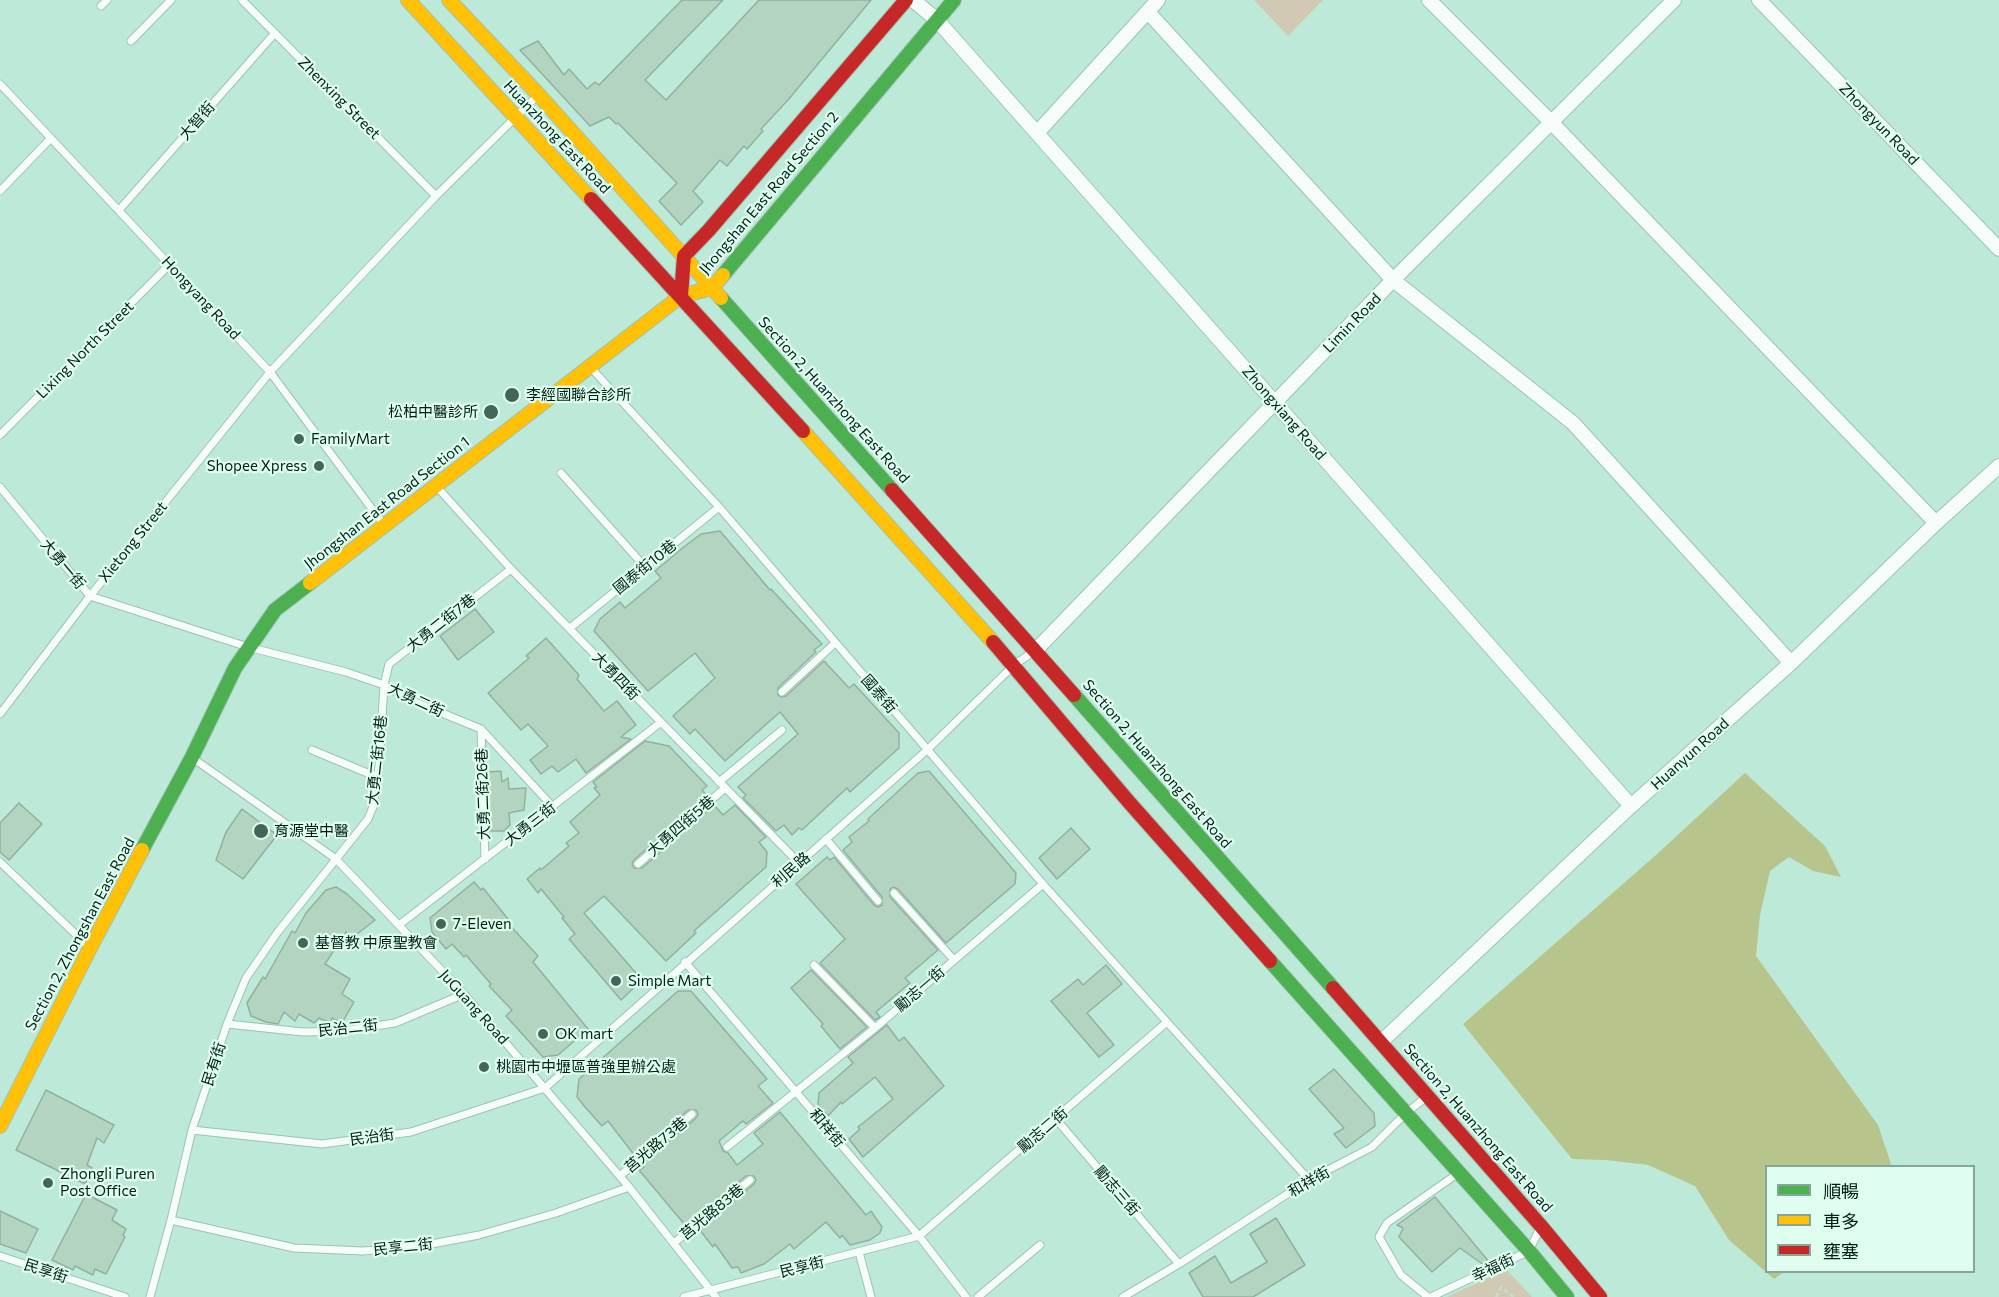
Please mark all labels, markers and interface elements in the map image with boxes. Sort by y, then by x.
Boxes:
street label: Zhenxing Street [294,53,384,143]
street label: Huanzhong East Road [500,77,614,197]
street label: Zhongyun Road [1835,79,1923,169]
street label: 大智街 [175,98,219,144]
street label: Jhongshan East Road Section 2 [696,108,842,278]
street label: Hongyang Road [158,253,244,343]
street label: Limin Road [1319,289,1385,357]
street label: Lixing North Street [33,298,137,402]
street label: Section 2, Huanzhong East Road [755,313,913,487]
street label: Zhongxiang Road [1238,362,1330,464]
marker: 李經國聯合診所 [503,386,521,404]
place label: 李經國聯合診所 [526,386,631,404]
place label: 松柏中醫診所 [388,403,478,421]
marker: 松柏中醫診所 [482,403,500,421]
place label: FamilyMart [311,430,390,448]
marker: FamilyMart [292,432,306,446]
street label: Jhongshan East Road Section 1 [301,433,473,573]
place label: Shopee Xpress [207,457,307,475]
marker: Shopee Xpress [312,459,326,473]
street label: Xietong Street [95,498,171,586]
street label: 大勇一街 [37,535,89,593]
street label: 國泰街10巷 [610,536,680,598]
street label: 大勇二街7巷 [403,590,479,656]
street label: 大勇四街 [589,648,643,704]
street label: 國泰街 [857,671,901,717]
street label: Section 2, Huanzhong East Road [1079,676,1235,852]
street label: 大勇二街 [385,679,447,721]
street label: 大勇二街16巷 [363,714,391,806]
street label: Huanyun Road [1647,714,1733,794]
street label: 大勇二街26巷 [472,748,494,840]
street label: 大勇四街5巷 [644,792,718,860]
street label: 大勇三街 [501,798,559,850]
marker: 育源堂中醫 [252,822,270,840]
place label: 育源堂中醫 [274,822,349,840]
street label: Section 2, Zhongshan East Road [21,834,139,1034]
street label: 利民路 [768,848,814,892]
place label: 7-Eleven [453,915,512,933]
marker: 7-Eleven [434,917,448,931]
place label: 基督教 中原聖教會 [315,934,438,952]
marker: 基督教 中原聖教會 [296,936,310,950]
street label: 勵志一街 [891,963,949,1015]
street label: JuGuang Road [436,966,512,1048]
place label: Simple Mart [628,972,711,990]
marker: Simple Mart [609,974,623,988]
street label: 民治二街 [317,1016,379,1040]
place label: OK mart [555,1025,613,1043]
marker: OK mart [536,1027,550,1041]
street label: 民有街 [198,1040,230,1088]
street label: Section 2, Huanzhong East Road [1400,1040,1556,1216]
place label: 桃園市中壢區普強里辦公處 [496,1058,676,1076]
marker: 桃園市中壢區普強里辦公處 [477,1060,491,1074]
street label: 勵志二街 [1014,1104,1072,1156]
street label: 和祥街 [806,1105,848,1151]
street label: 莒光路73巷 [621,1114,691,1176]
street label: 民治街 [348,1125,396,1149]
street label: 勵志三街 [1091,1162,1143,1220]
street label: 和祥街 [1285,1163,1333,1201]
place label: Zhongli Puren Post Office [60,1165,155,1200]
legend [1765,1165,1975,1273]
marker: Zhongli Puren Post Office [41,1176,55,1190]
street label: 莒光路83巷 [676,1180,748,1244]
text: 順暢 [1823,1180,1859,1202]
text: 車多 [1823,1210,1859,1232]
street label: 民享二街 [372,1235,434,1259]
text: 壅塞 [1823,1240,1859,1262]
street label: 幸福街 [1469,1250,1517,1286]
street label: 民享街 [778,1253,826,1281]
street label: 民享街 [22,1255,70,1287]

